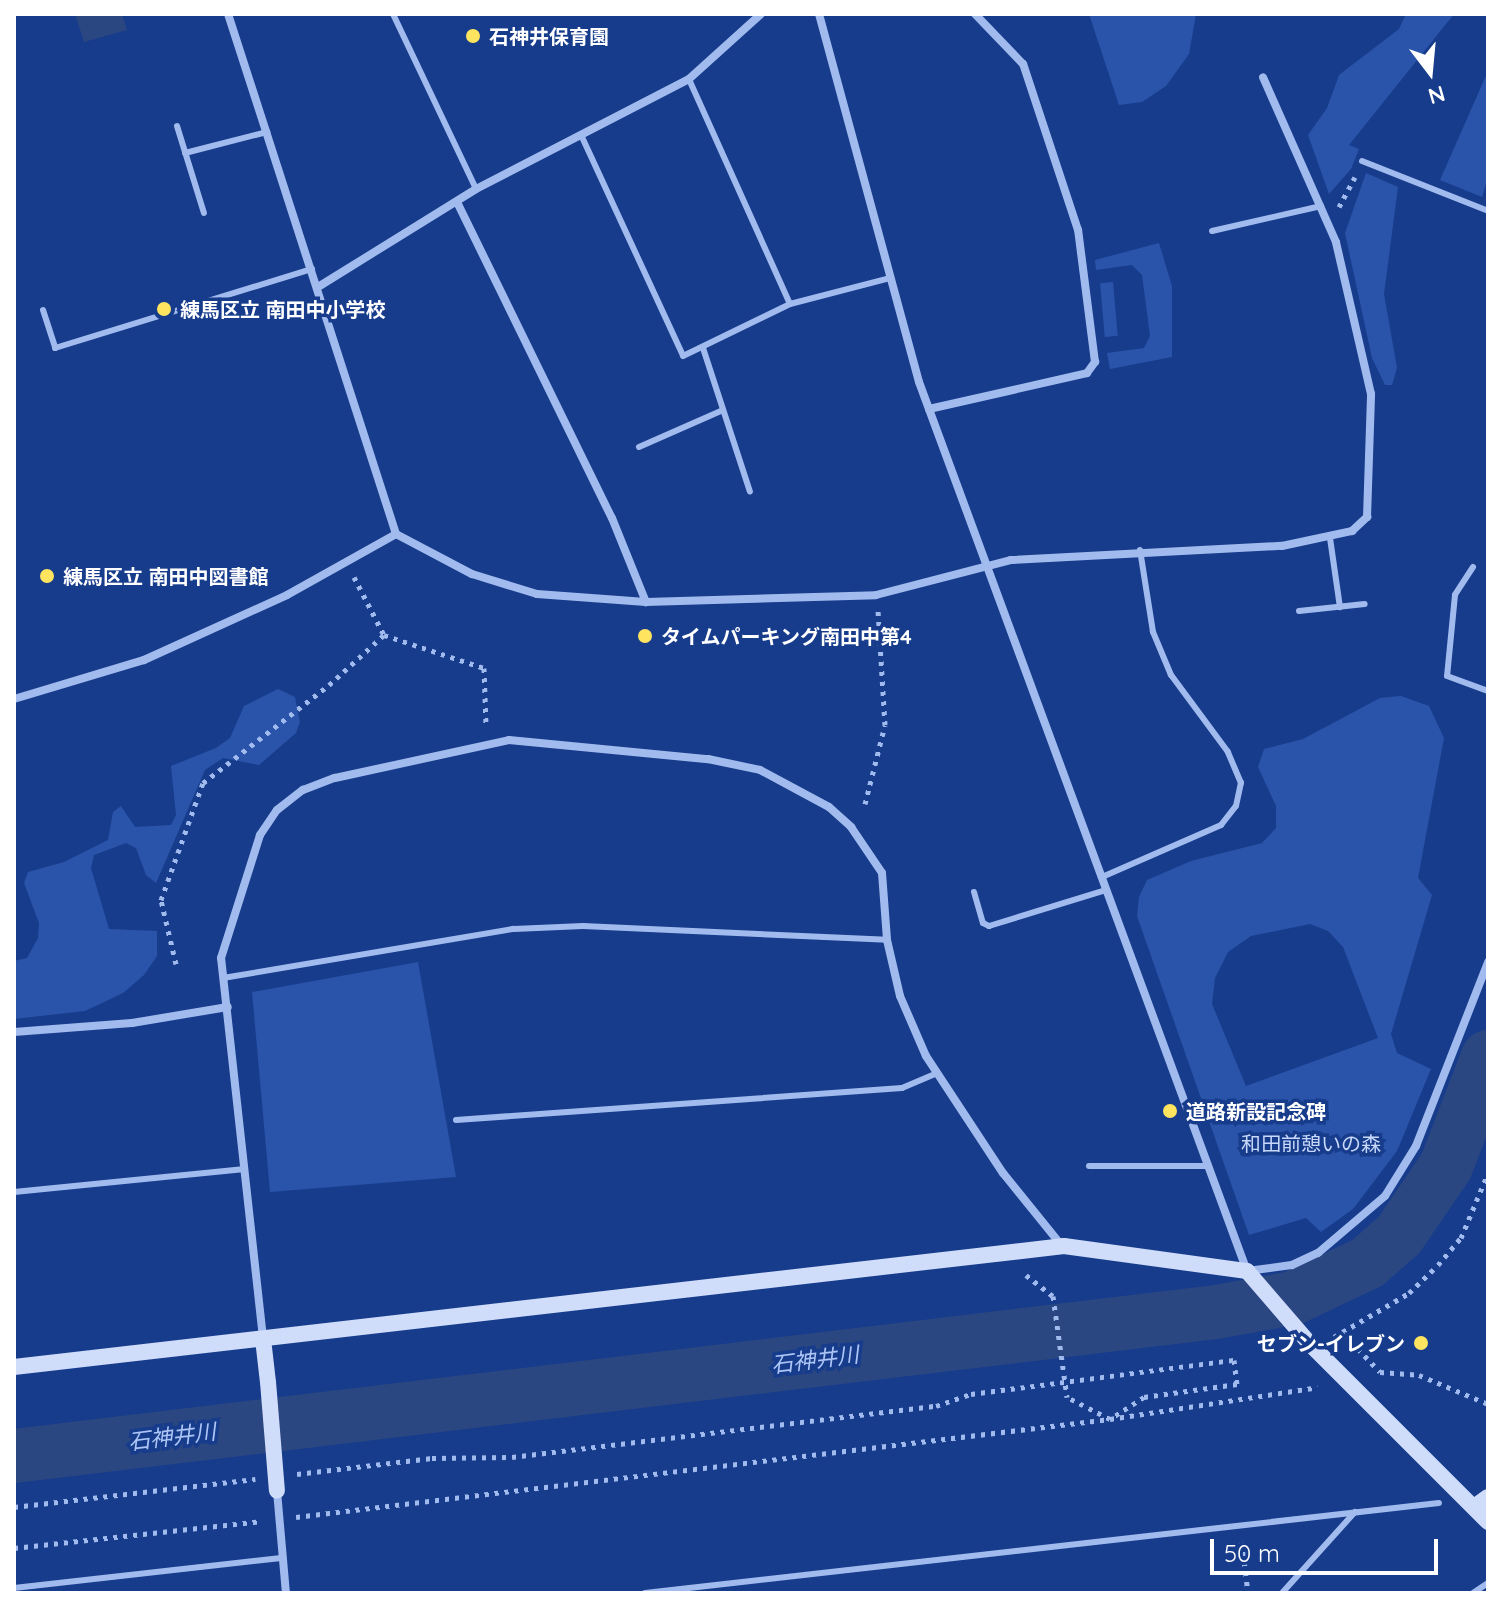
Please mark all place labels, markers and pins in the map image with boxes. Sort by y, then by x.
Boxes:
place label: 石神井保育園 [489,24,609,48]
marker: 石神井保育園 [464,27,482,45]
place label: 練馬区立 南田中小学校 [180,297,386,321]
marker: 練馬区立 南田中小学校 [155,300,173,318]
place label: 練馬区立 南田中図書館 [63,564,269,588]
marker: 練馬区立 南田中図書館 [38,567,56,585]
place label: タイムパーキング南田中第4 [661,624,913,648]
marker: タイムパーキング南田中第4 [636,627,654,645]
place label: 道路新設記念碑 [1186,1099,1326,1123]
marker: 道路新設記念碑 [1161,1102,1179,1120]
place label: セブン-イレブン [1257,1331,1405,1355]
marker: セブン-イレブン [1412,1334,1430,1352]

